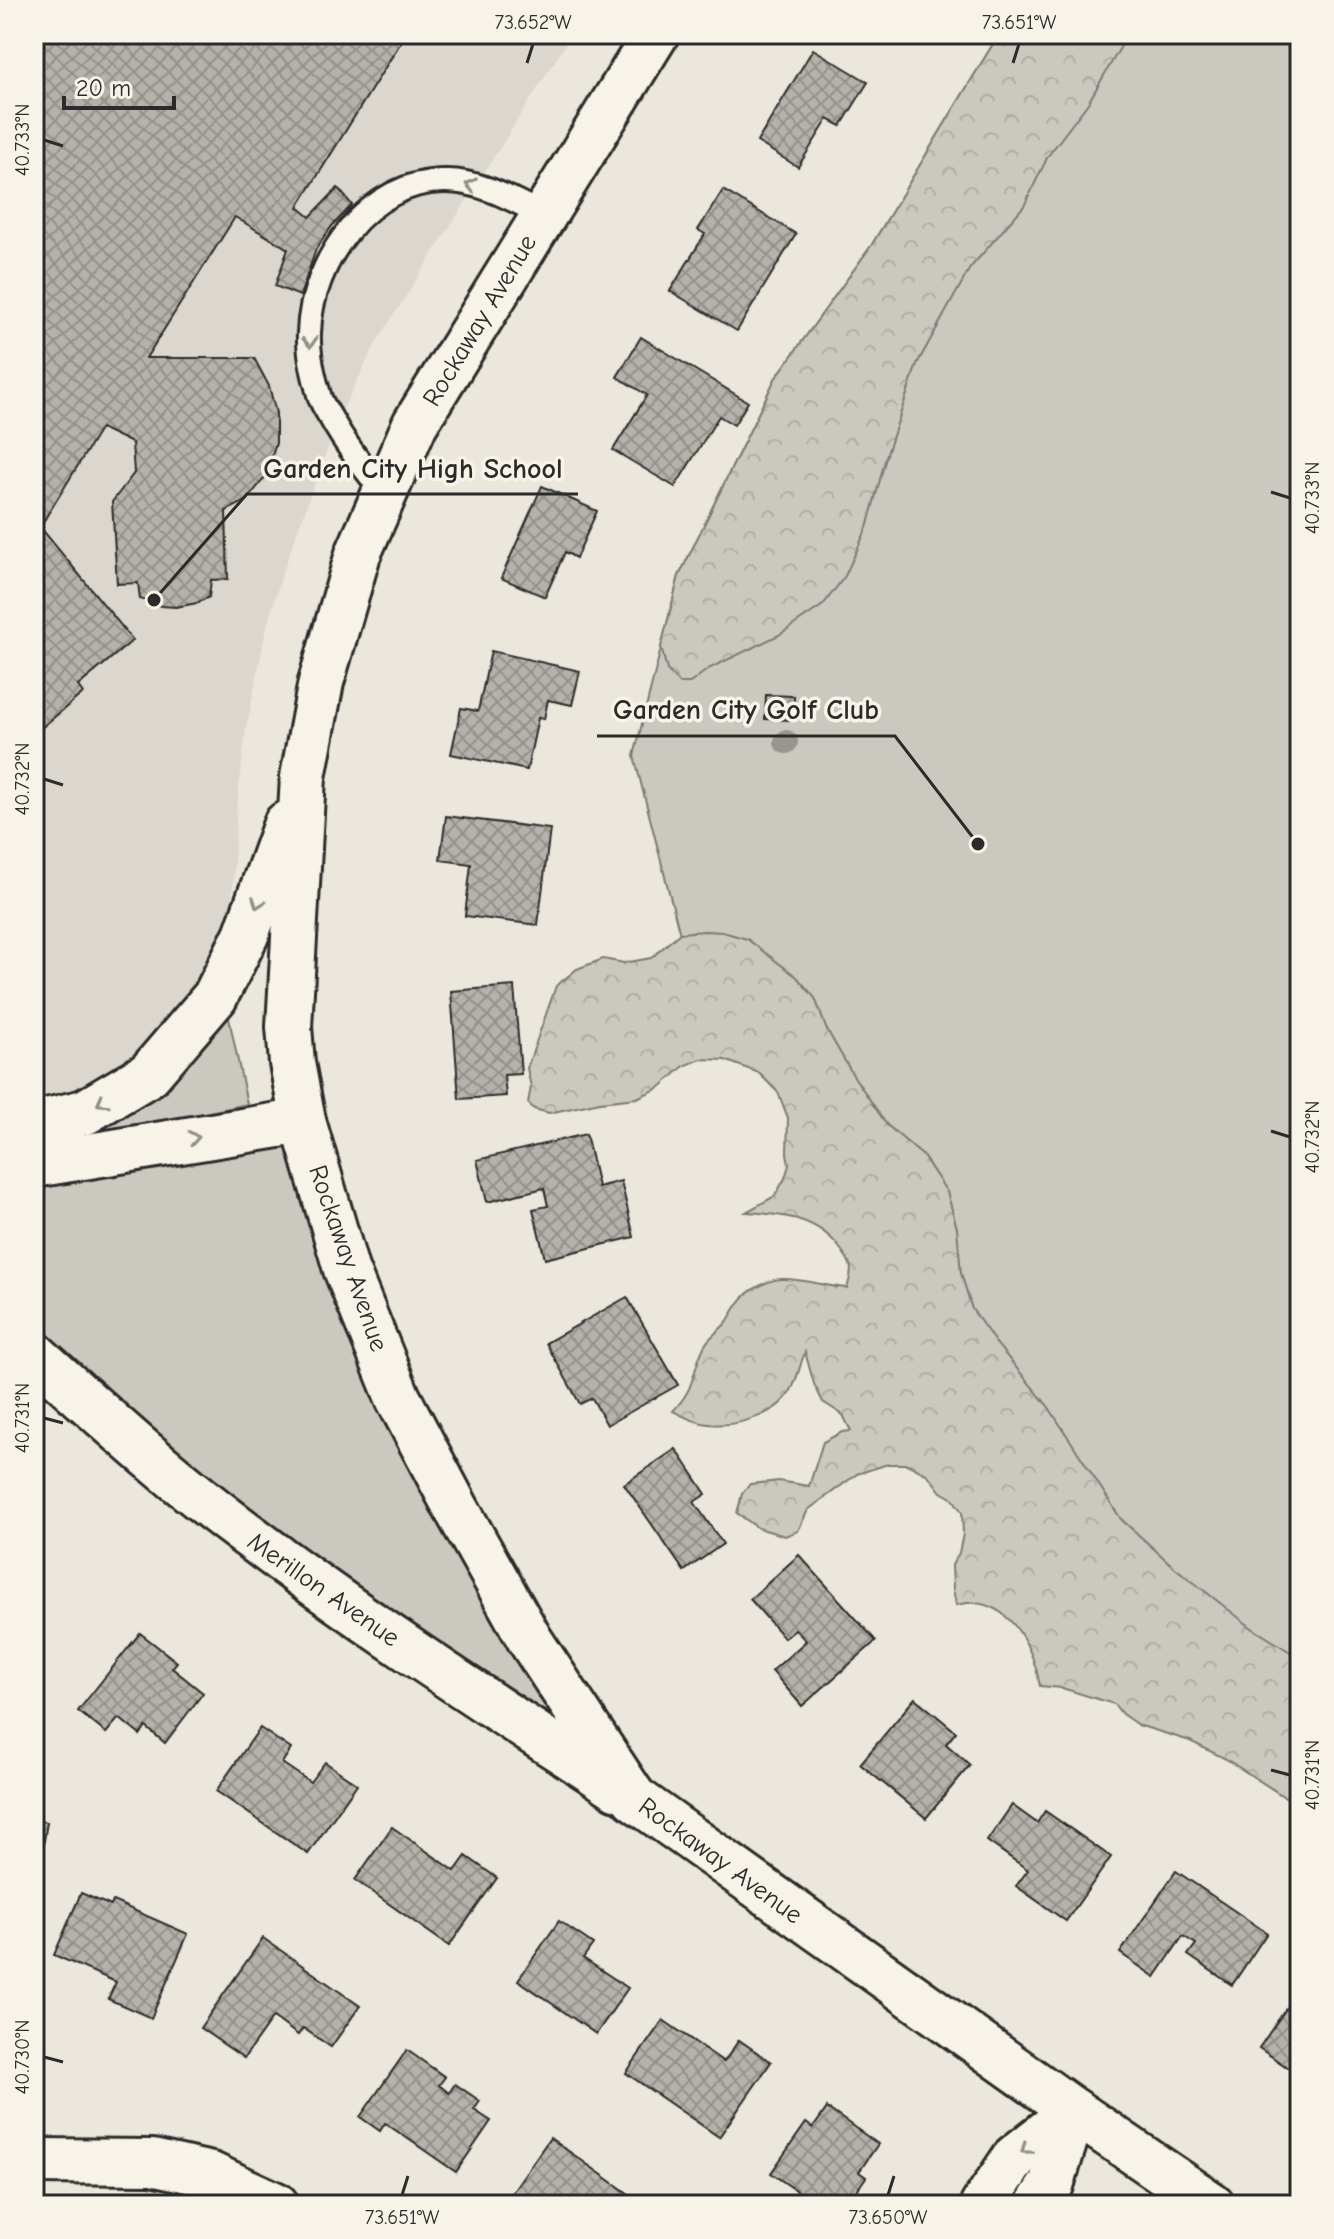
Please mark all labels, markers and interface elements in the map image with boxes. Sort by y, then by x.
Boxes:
text: 73.652°W [494,11,572,34]
text: 73.651°W [982,11,1057,34]
scale bar [64,60,174,110]
text: 20 m [76,74,131,102]
text: 40.733°N [11,104,34,176]
one-way arrow [465,178,478,195]
street label: Rockaway Avenue [417,229,543,412]
one-way arrow [301,336,318,349]
callout: Garden City High School [247,442,578,494]
text: Garden City High School [263,453,563,485]
text: 40.733°N [1301,462,1324,534]
callout: Garden City Golf Club [597,684,895,736]
text: Garden City Golf Club [613,694,879,726]
text: 40.732°N [11,742,34,816]
one-way arrow [251,895,268,909]
one-way arrow [96,1093,111,1108]
text: 40.732°N [1301,1100,1324,1174]
one-way arrow [187,1130,200,1147]
street label: Rockaway Avenue [302,1161,394,1355]
text: 40.731°N [11,1383,34,1453]
street label: Merillon Avenue [242,1526,405,1653]
text: 40.731°N [1301,1740,1324,1810]
street label: Rockaway Avenue [633,1791,808,1930]
text: 40.730°N [11,2020,34,2094]
one-way arrow [1021,2139,1035,2153]
text: 73.651°W [365,2206,440,2229]
text: 73.650°W [849,2206,928,2229]

